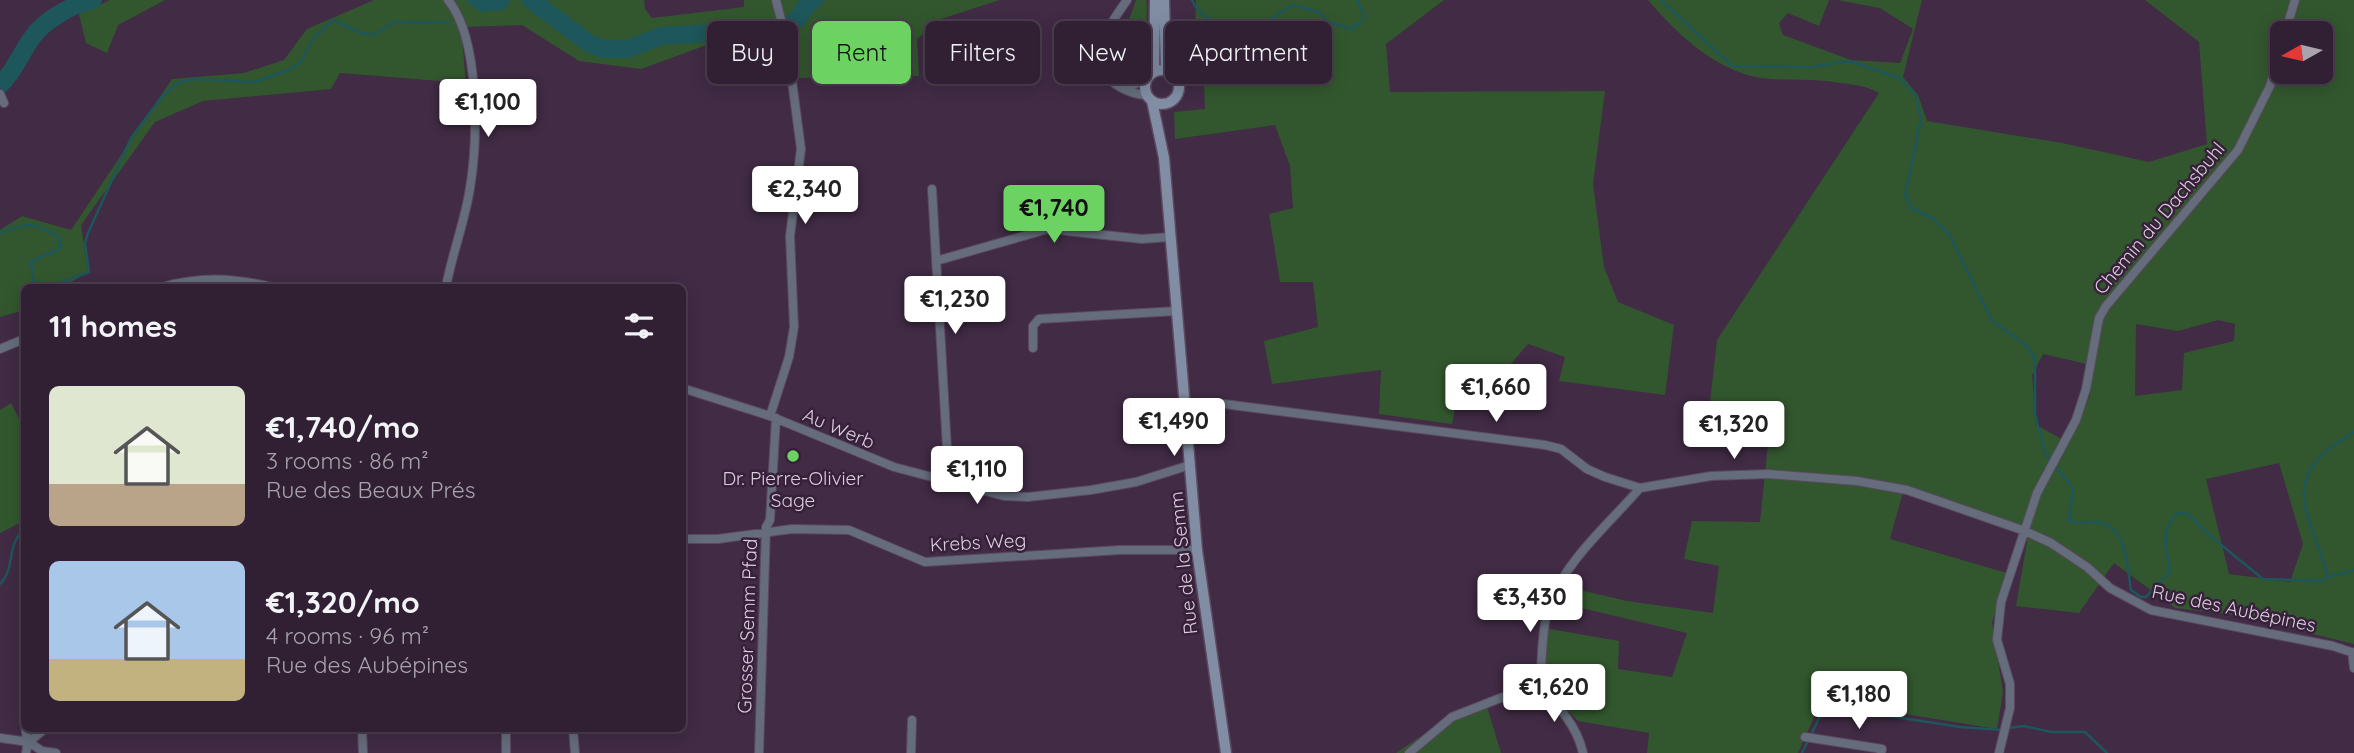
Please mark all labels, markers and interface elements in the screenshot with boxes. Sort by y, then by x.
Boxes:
chip: Buy [707,21,798,84]
chip: Rent [812,21,911,84]
chip: Filters [925,21,1040,84]
chip: New [1054,21,1151,84]
chip: Apartment [1165,21,1332,84]
north arrow [2270,21,2333,84]
map controls [2270,21,2333,84]
pin: €1,100 [431,80,545,139]
text: €1,100 [455,87,521,116]
street label: Chemin du Dachsbuhl [2088,137,2230,299]
pin: €2,340 [748,166,862,226]
text: €2,340 [768,174,842,203]
pin: €1,740 [997,186,1111,245]
text: €1,740 [1019,193,1089,222]
pin: €1,230 [898,276,1012,336]
text: €1,230 [920,284,990,313]
text: 11 homes [49,307,177,345]
icon: filters [620,307,658,345]
pin: €1,660 [1439,364,1553,424]
text: €1,660 [1461,372,1531,401]
pin: €1,490 [1117,398,1231,458]
street label: Au Werb [799,402,879,454]
pin: €1,320 [1677,402,1791,461]
text: €1,490 [1139,406,1209,435]
text: €1,740/mo [266,408,419,446]
text: €1,320 [1699,409,1769,438]
icon: home [105,414,189,498]
text: 3 rooms · 86 m² [266,446,429,475]
pin: €1,110 [920,447,1034,506]
marker: Dr. Pierre-Olivier Sage [785,448,801,464]
text: €1,110 [947,454,1007,483]
place label: Dr. Pierre-Olivier Sage [722,466,864,512]
text: Rue des Beaux Prés [266,475,476,504]
street label: Rue de la Semm [1164,490,1202,636]
street label: Krebs Weg [929,527,1027,557]
street label: Grosser Semm Pfad [732,538,762,714]
pin: €3,430 [1473,574,1587,634]
street label: Rue des Aubépines [2150,579,2318,637]
text: €3,430 [1493,582,1567,611]
text: €1,320/mo [266,583,420,621]
icon: home [105,589,189,673]
text: 4 rooms · 96 m² [266,621,429,650]
text: Rue des Aubépines [266,650,468,679]
pin: €1,620 [1497,664,1611,724]
text: €1,620 [1519,672,1589,701]
pin: €1,180 [1802,672,1916,731]
text: €1,180 [1827,679,1891,708]

